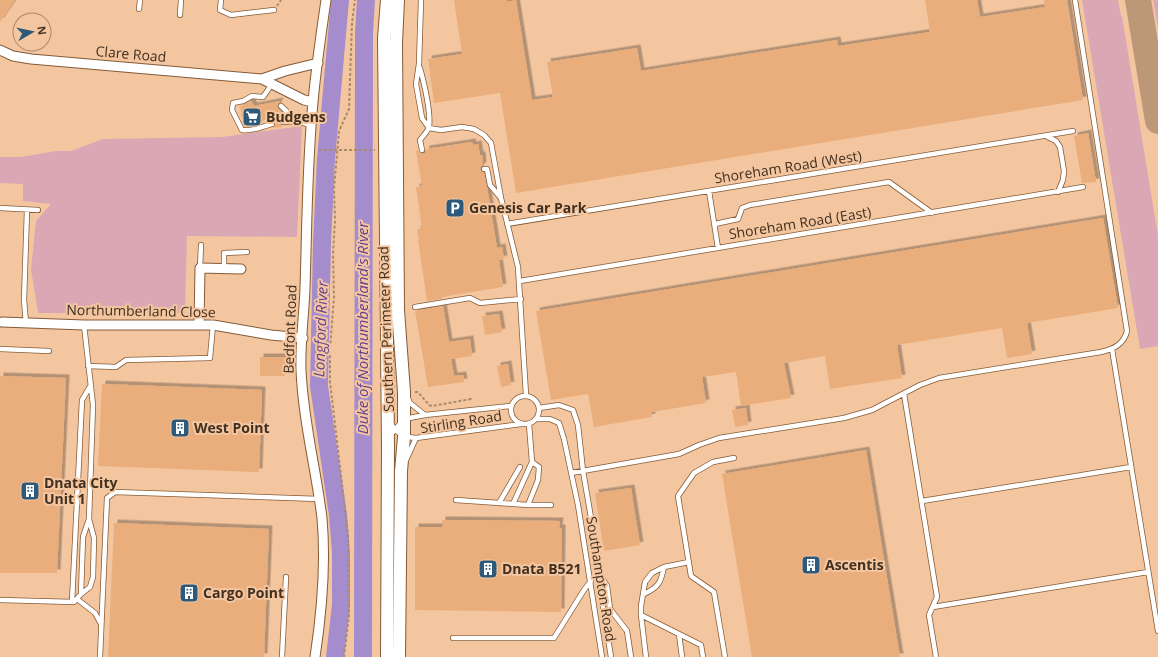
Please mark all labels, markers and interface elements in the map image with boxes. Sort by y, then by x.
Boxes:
north arrow [12,12,52,52]
text: N [34,25,50,36]
street label: Clare Road [95,41,167,66]
supermarket icon: Budgens [241,106,263,128]
place label: Budgens [266,107,326,126]
street label: Shoreham Road (West) [713,145,863,188]
parking icon: Genesis Car Park [444,197,466,219]
place label: Genesis Car Park [469,198,587,217]
street label: Shoreham Road (East) [727,202,872,243]
water label: Duke of Northumberland's River [352,221,372,434]
street label: Southern Perimeter Road [373,246,398,412]
water label: Longford River [308,279,332,377]
street label: Bedfont Road [278,284,301,374]
street label: Northumberland Close [66,300,216,321]
street label: Stirling Road [419,406,503,437]
building icon: West Point [169,417,191,439]
place label: West Point [194,418,270,437]
place label: Dnata City Unit 1 [44,473,117,508]
building icon: Dnata City Unit 1 [19,480,41,502]
street label: Southampton Road [582,515,621,643]
building icon: Ascentis [800,554,822,576]
place label: Ascentis [825,555,884,574]
building icon: Dnata B521 [477,558,499,580]
place label: Dnata B521 [502,559,582,578]
building icon: Cargo Point [178,582,200,604]
place label: Cargo Point [203,583,284,602]

